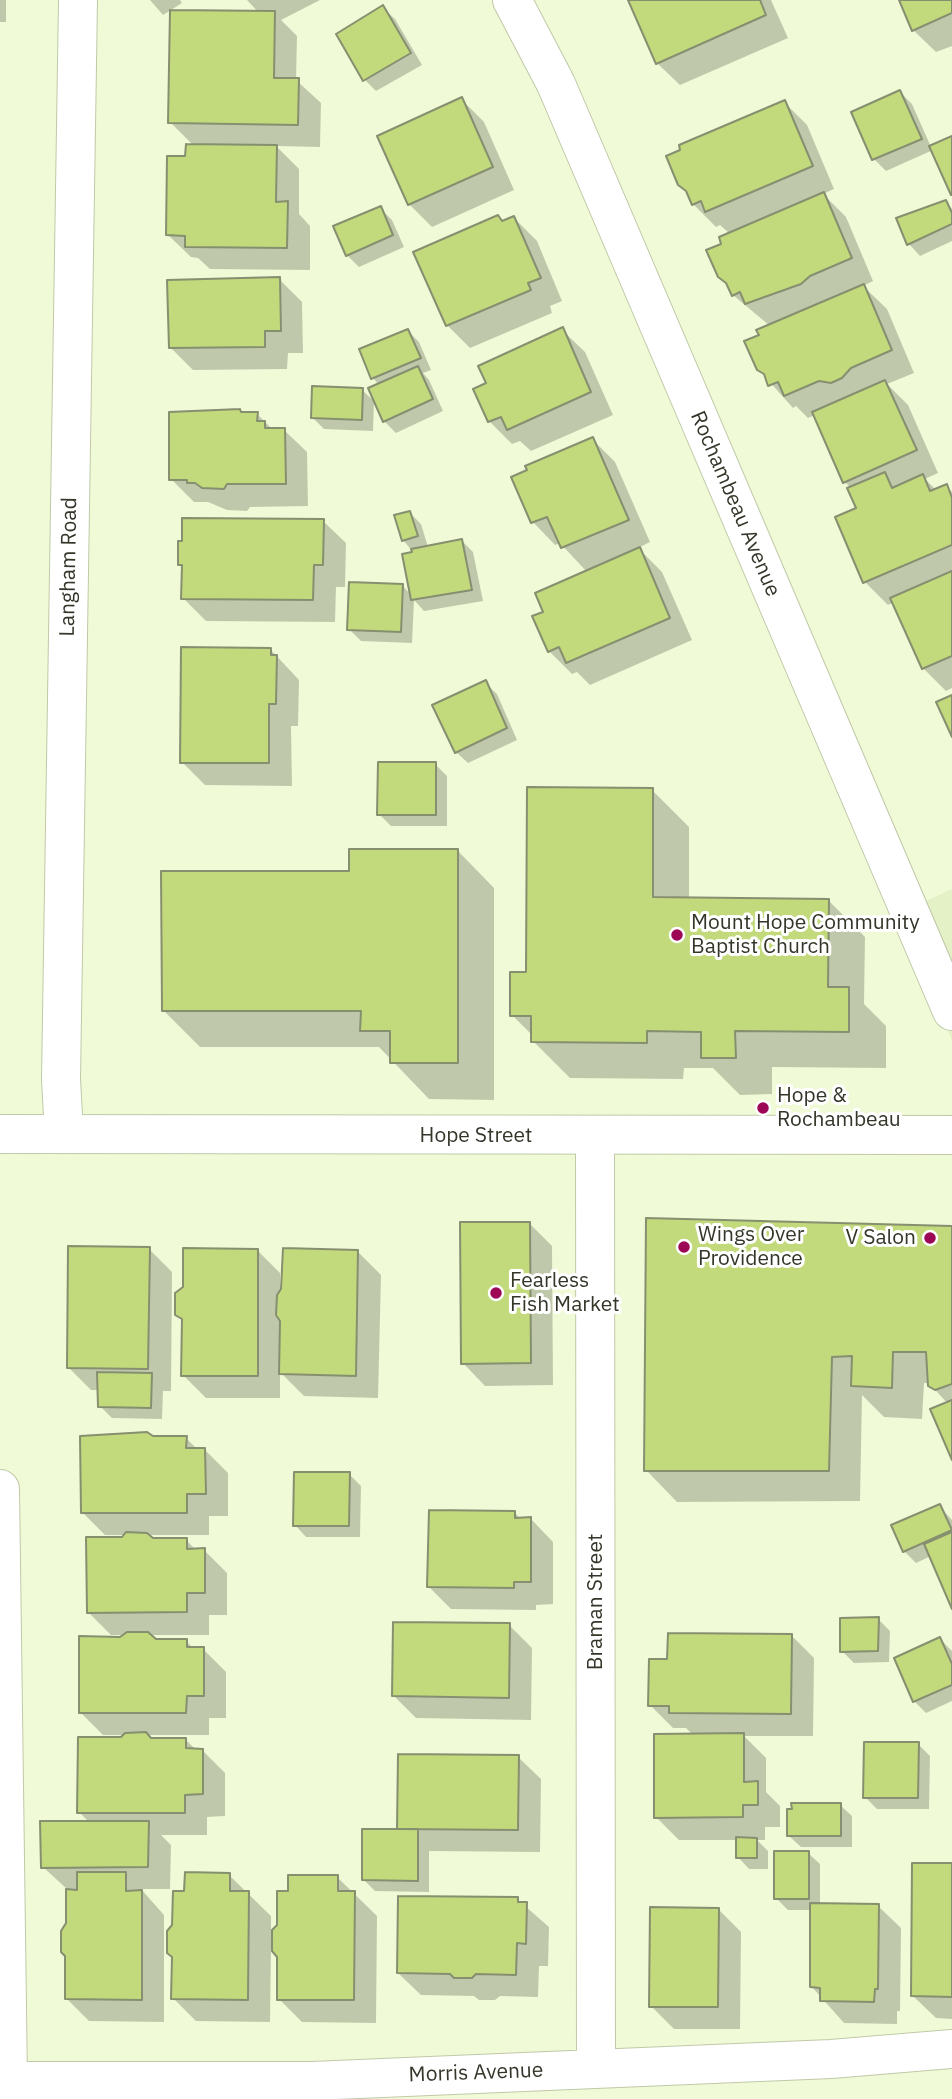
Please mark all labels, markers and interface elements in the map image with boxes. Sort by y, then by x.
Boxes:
street label: Rochambeau Avenue [685,408,785,600]
street label: Langham Road [55,497,83,637]
place label: Mount Hope Community Baptist Church [691,910,920,960]
marker: Mount Hope Community Baptist Church [669,927,685,943]
place label: Hope & Rochambeau [777,1083,901,1133]
marker: Hope & Rochambeau [755,1100,771,1116]
street label: Hope Street [420,1123,532,1149]
place label: Wings Over Providence [698,1222,804,1272]
place label: V Salon [845,1225,916,1251]
marker: V Salon [922,1230,938,1246]
marker: Wings Over Providence [676,1239,692,1255]
place label: Fearless Fish Market [510,1268,620,1318]
marker: Fearless Fish Market [488,1285,504,1301]
street label: Braman Street [583,1534,609,1670]
street label: Morris Avenue [408,2058,544,2088]

